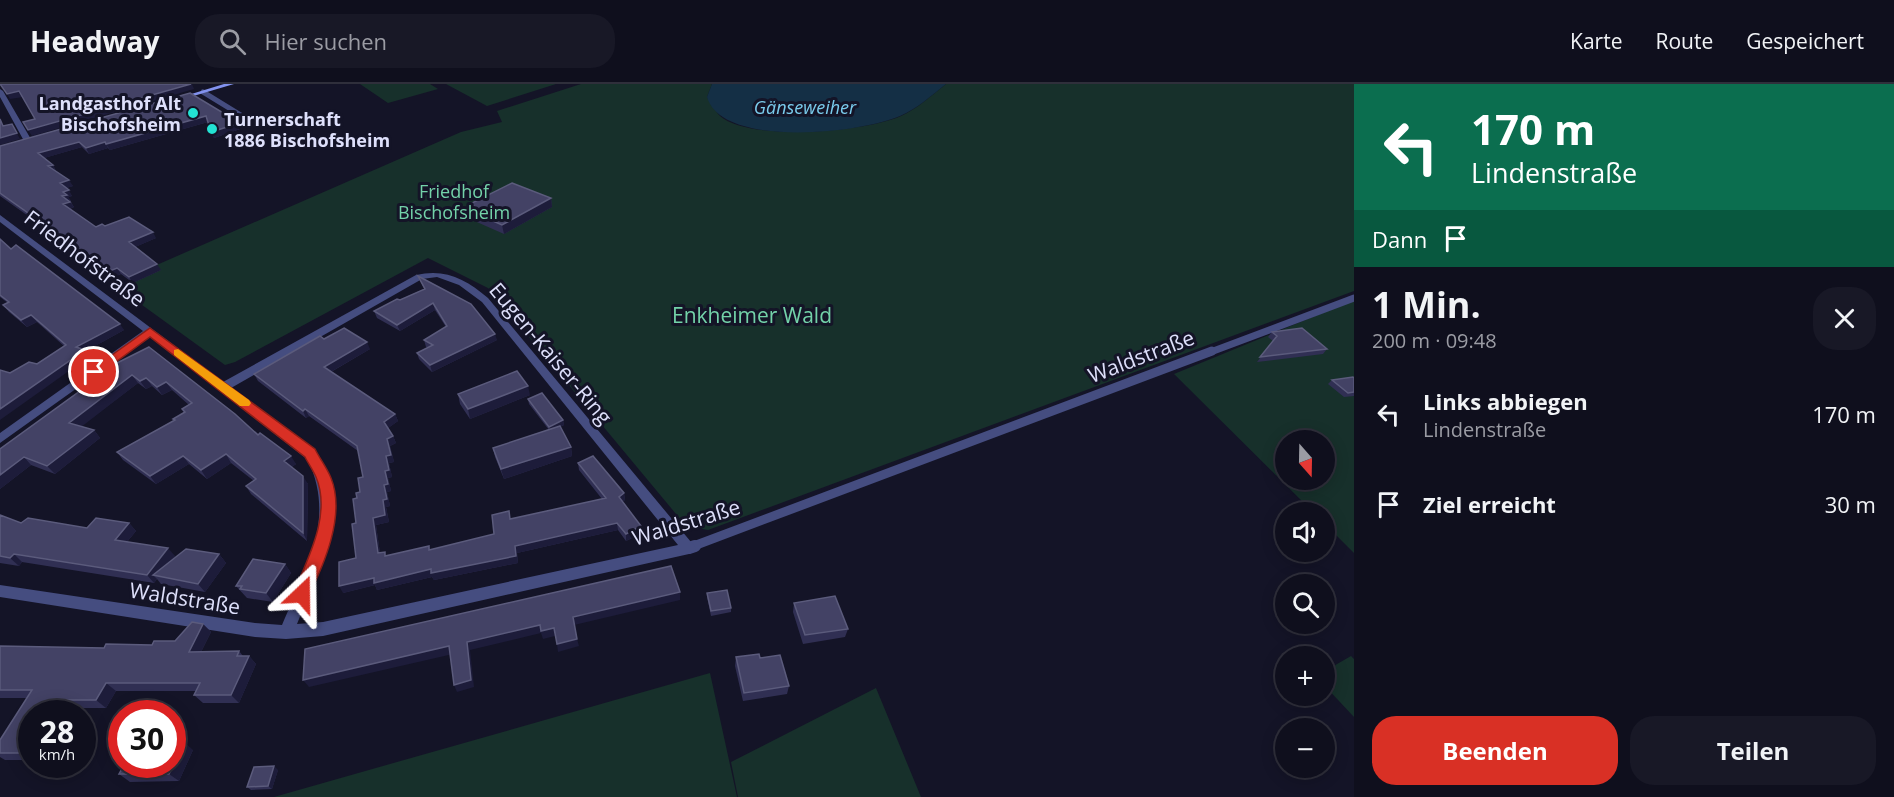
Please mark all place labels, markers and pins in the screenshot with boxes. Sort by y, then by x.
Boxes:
place label: Landgasthof Alt Bischofsheim [39,91,181,136]
marker: Landgasthof Alt Bischofsheim [186,106,200,120]
place label: Turnerschaft 1886 Bischofsheim [224,107,390,152]
marker: Turnerschaft 1886 Bischofsheim [205,122,219,136]
pin [68,346,119,397]

